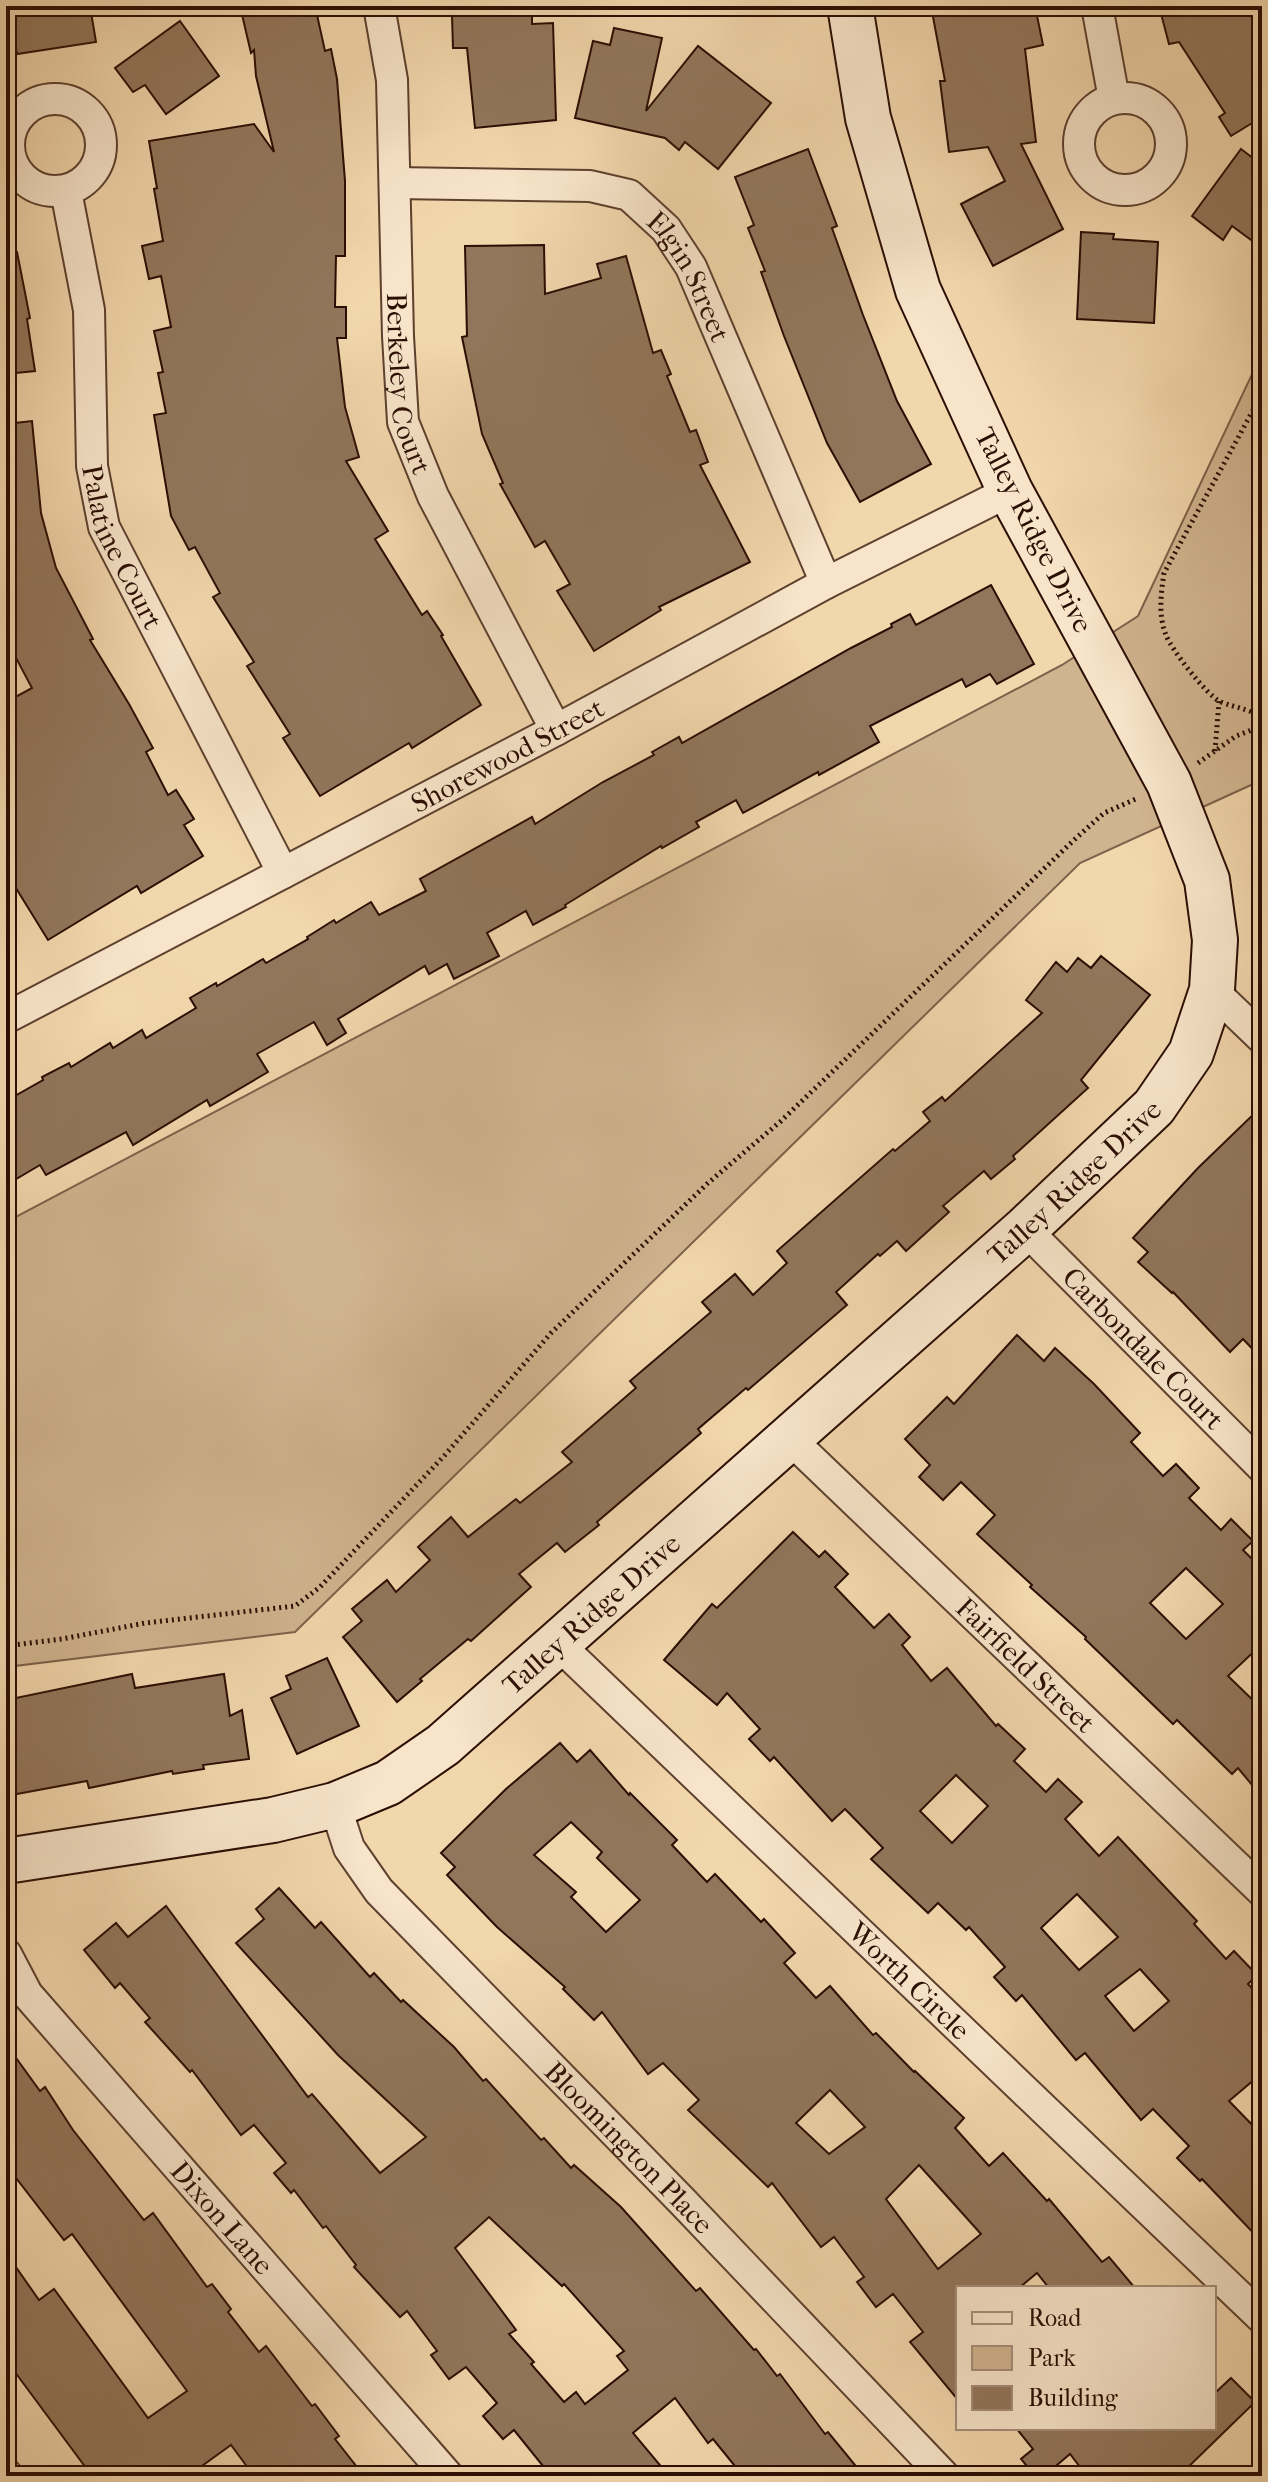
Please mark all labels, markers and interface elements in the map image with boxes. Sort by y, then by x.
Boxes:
street label: Elgin Street [640,204,737,346]
street label: Berkeley Court [380,292,439,479]
street label: Talley Ridge Drive [968,422,1100,638]
street label: Palatine Court [76,462,170,634]
street label: Shorewood Street [405,691,609,820]
street label: Talley Ridge Drive [980,1092,1168,1271]
street label: Carbondale Court [1056,1260,1231,1436]
street label: Talley Ridge Drive [496,1526,687,1701]
street label: Fairfield Street [949,1591,1102,1739]
street label: Worth Circle [841,1914,977,2046]
street label: Bloomington Place [538,2054,721,2240]
street label: Dixon Lane [164,2154,281,2281]
legend [956,2286,1216,2430]
text: Road [1028,2304,1082,2332]
text: Park [1028,2344,1076,2372]
text: Building [1028,2384,1119,2412]

